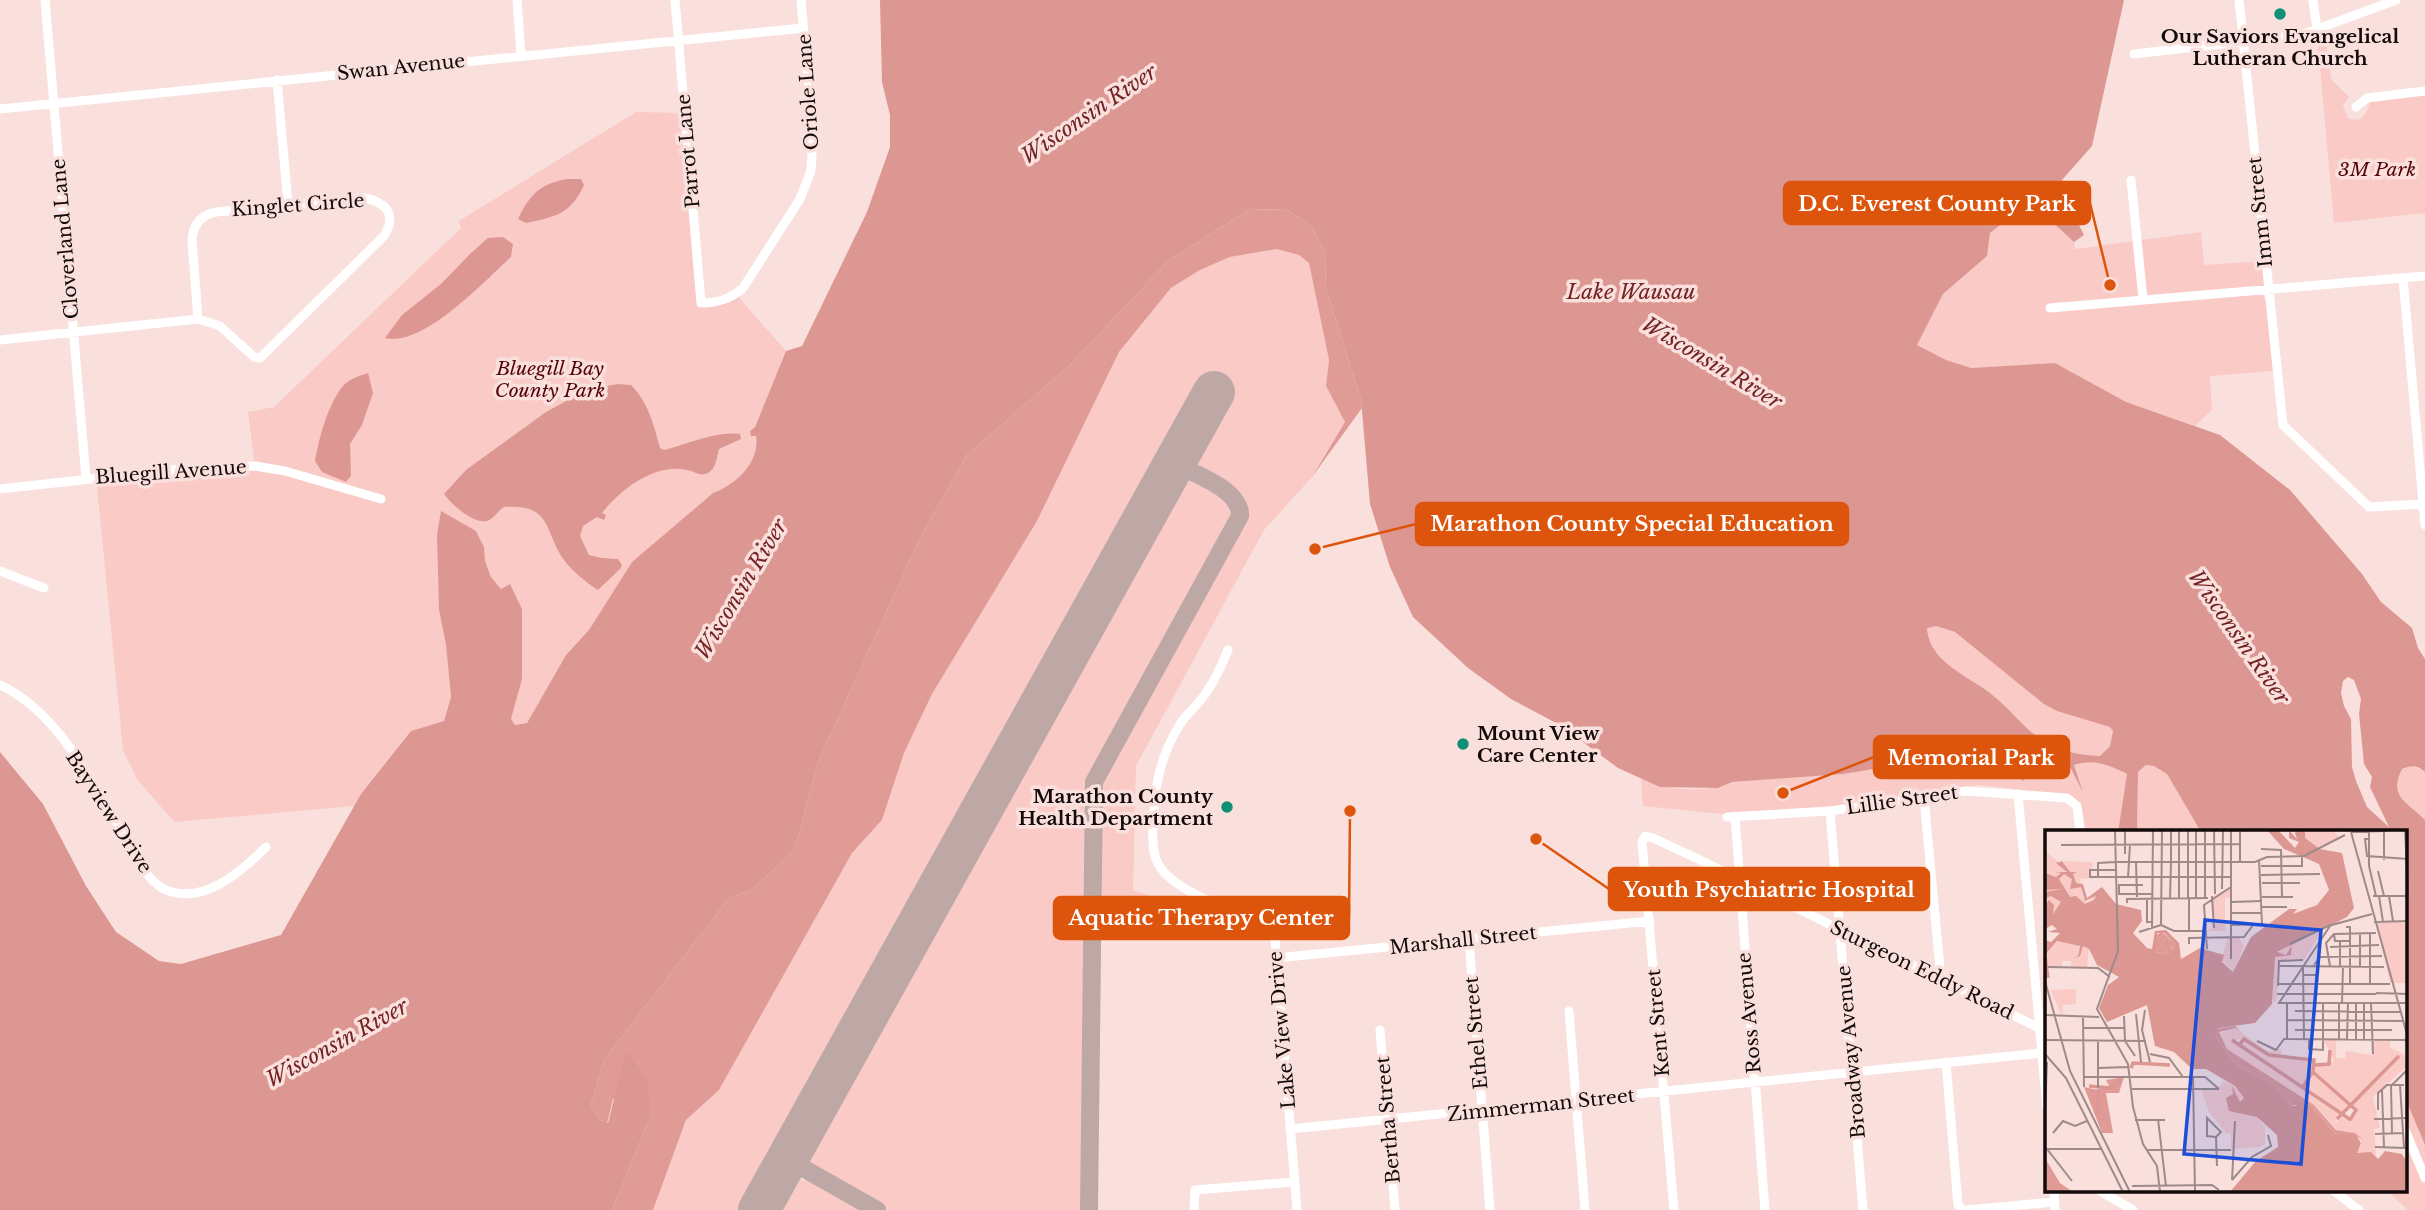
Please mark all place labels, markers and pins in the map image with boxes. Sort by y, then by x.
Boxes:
marker: Our Saviors Evangelical Lutheran Church [2272,6,2288,22]
place label: Our Saviors Evangelical Lutheran Church [2161,25,2399,70]
callout: D.C. Everest County Park [1784,182,2090,224]
callout: Marathon County Special Education [1416,503,1848,545]
place label: Mount View Care Center [1477,722,1599,767]
marker: Mount View Care Center [1455,736,1471,752]
callout: Memorial Park [1874,736,2069,778]
place label: Marathon County Health Department [1018,785,1214,830]
marker: Marathon County Health Department [1219,799,1235,815]
callout: Youth Psychiatric Hospital [1609,868,1929,910]
callout: Aquatic Therapy Center [1054,897,1349,939]

